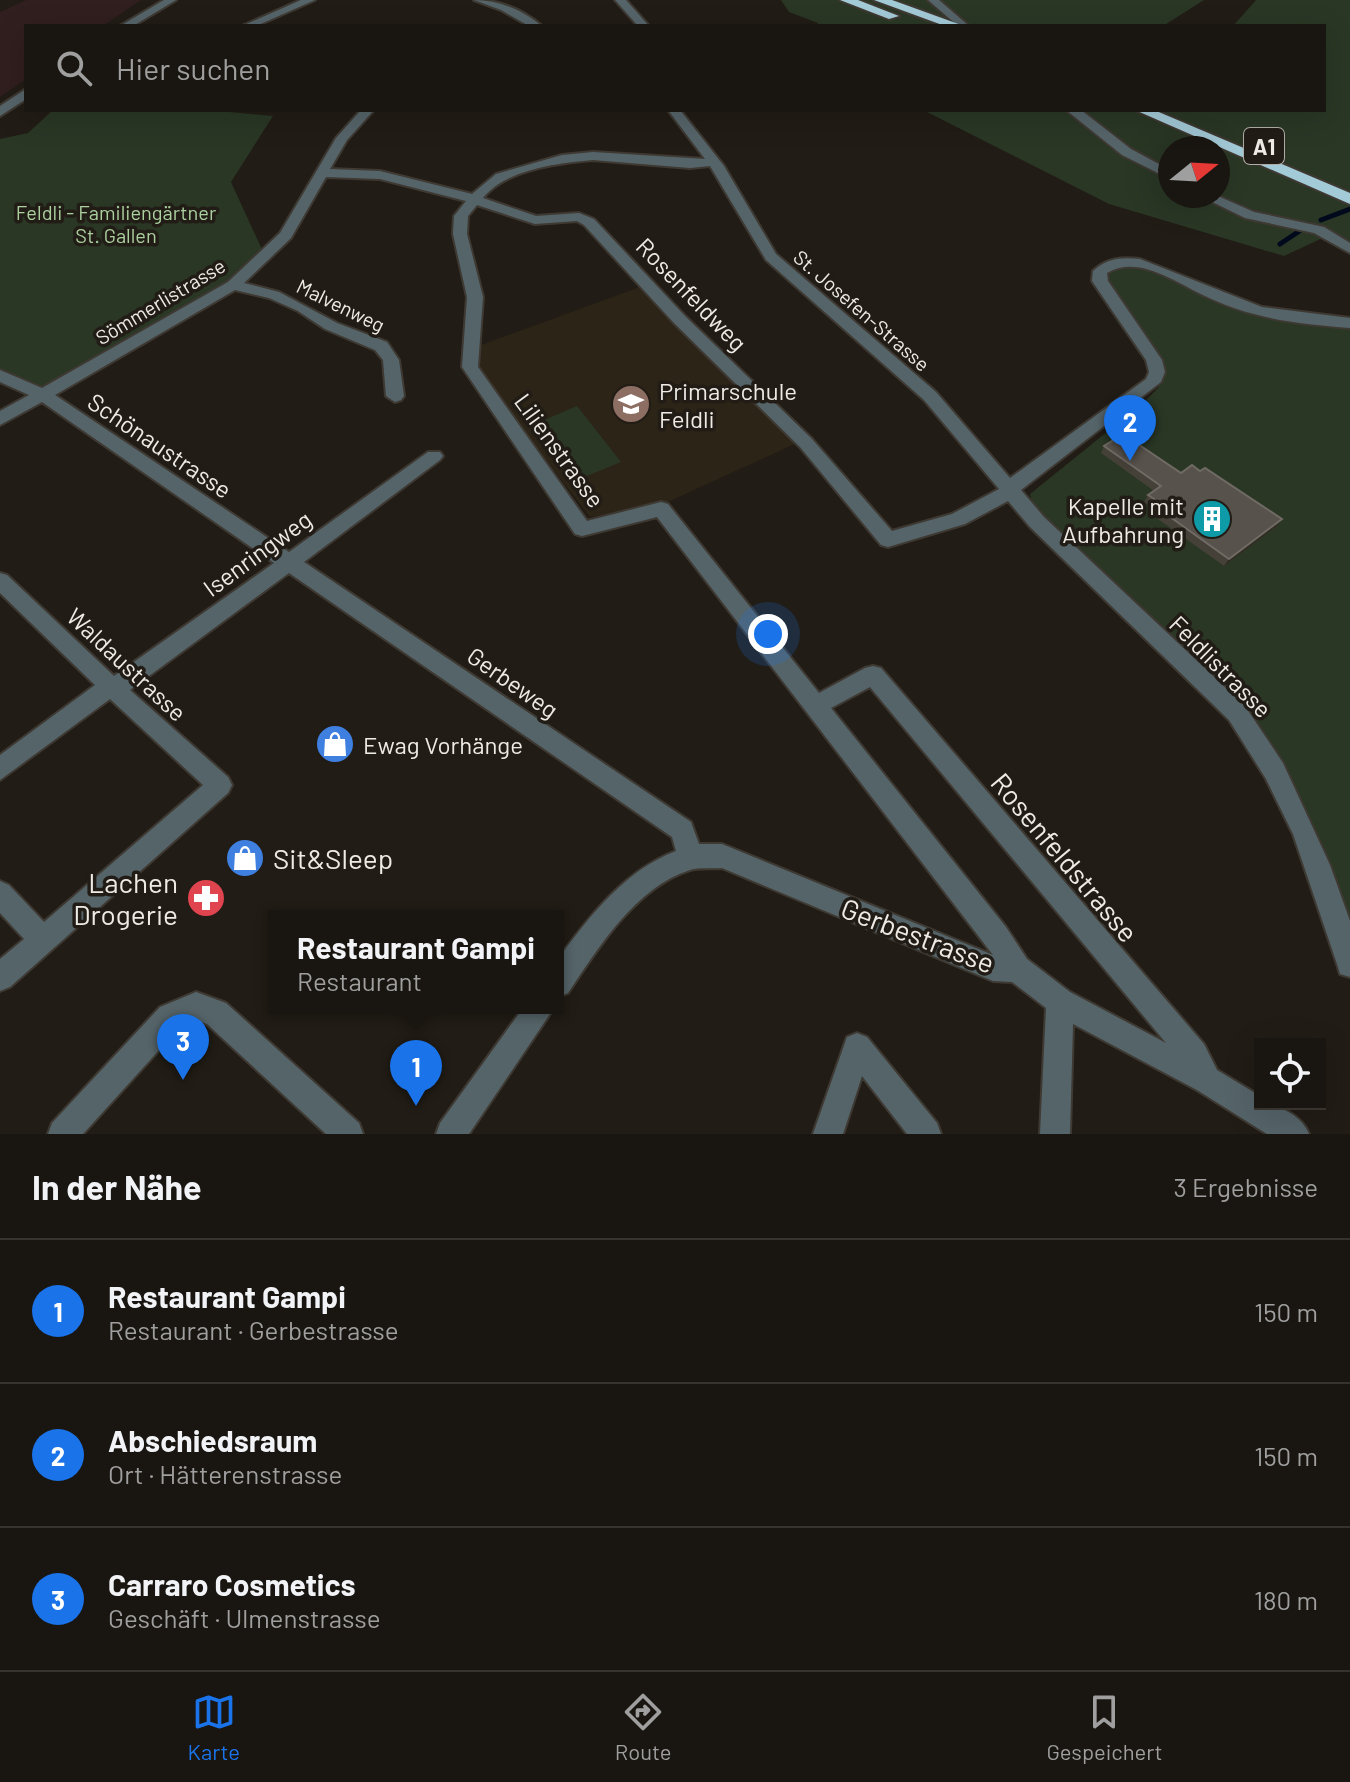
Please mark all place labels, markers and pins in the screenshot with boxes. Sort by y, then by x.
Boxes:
place label: Primarschule Feldli [659,376,797,433]
school or university icon: Primarschule Feldli [610,383,652,425]
pin: 2 [1104,395,1156,461]
place label: Kapelle mit Aufbahrung [1062,491,1184,548]
building icon: Kapelle mit Aufbahrung [1191,498,1233,540]
shop icon: Ewag Vorhänge [314,723,356,765]
place label: Ewag Vorhänge [363,730,523,759]
shop icon: Sit&Sleep [224,837,266,879]
place label: Sit&Sleep [273,841,393,875]
place label: Lachen Drogerie [73,865,178,931]
pharmacy icon: Lachen Drogerie [185,877,227,919]
pin: 3 [157,1014,209,1080]
pin: 1 [390,1040,442,1106]

